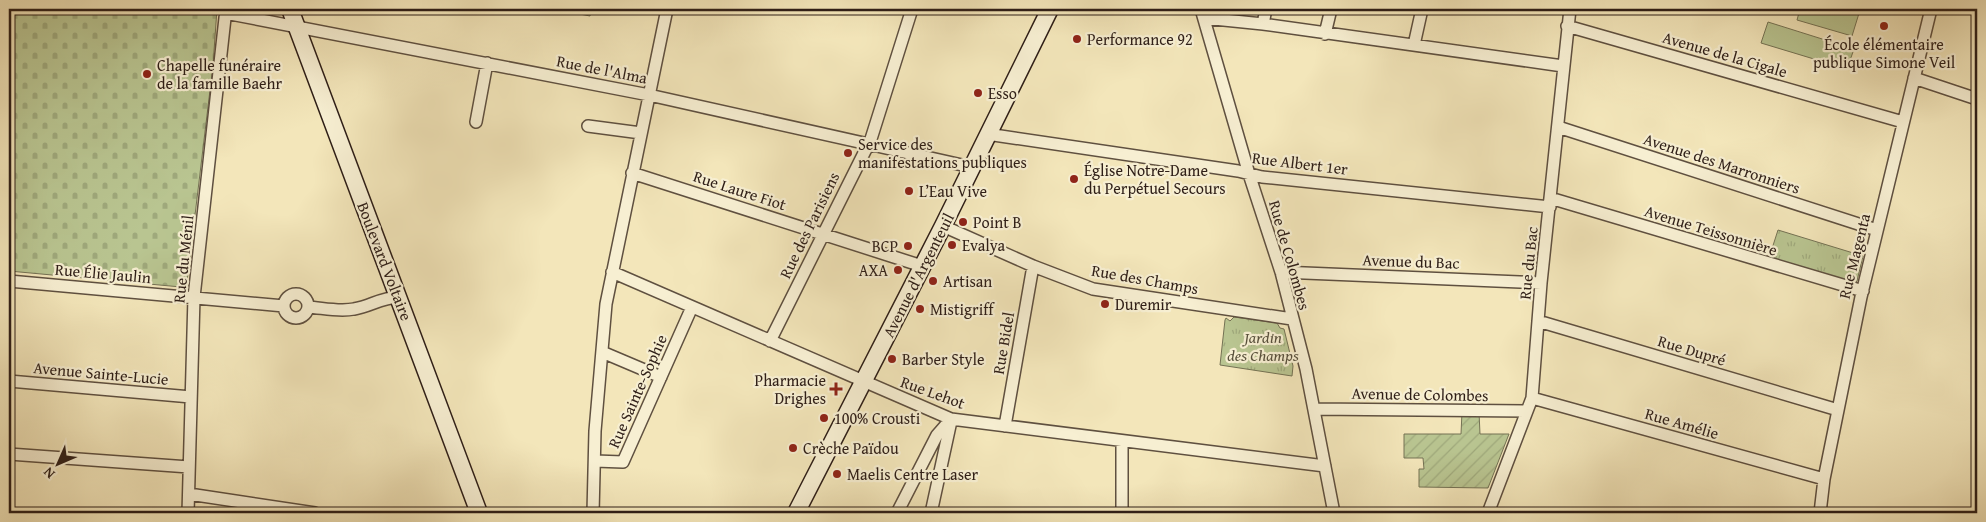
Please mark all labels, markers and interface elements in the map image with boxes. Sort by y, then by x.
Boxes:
marker: École élémentaire publique Simone Veil [1878,20,1890,32]
street label: Avenue de la Cigale [1660,25,1790,83]
place label: Performance 92 [1087,27,1193,51]
place label: École élémentaire publique Simone Veil [1813,32,1956,74]
marker: Performance 92 [1071,33,1083,45]
street label: Rue de l'Alma [555,48,650,90]
place label: Chapelle funéraire de la famille Baehr [157,53,283,95]
marker: Chapelle funéraire de la famille Baehr [141,68,153,80]
place label: Esso [988,81,1017,105]
marker: Esso [972,87,984,99]
street label: Avenue des Marronniers [1641,126,1803,200]
place label: Service des manifestations publiques [858,132,1027,174]
street label: Rue Albert 1er [1251,145,1350,181]
marker: Service des manifestations publiques [842,147,854,159]
place label: Église Notre-Dame du Perpétuel Secours [1084,158,1226,200]
street label: Rue Laure Fiot [690,164,790,216]
street label: Rue des Parisiens [773,168,845,282]
marker: Église Notre-Dame du Perpétuel Secours [1068,173,1080,185]
place label: L’Eau Vive [919,179,987,203]
marker: L’Eau Vive [903,185,915,197]
street label: Rue de Colombes [1263,197,1317,313]
street label: Boulevard Voltaire [351,198,419,324]
street label: Avenue Teissonnière [1642,198,1780,262]
street label: Avenue d'Argenteuil [876,208,960,341]
place label: Point B [973,210,1021,234]
street label: Rue Magenta [1832,210,1876,301]
street label: Rue du Ménil [166,213,200,304]
marker: Point B [957,216,969,228]
street label: Rue du Bac [1512,225,1544,301]
place label: Evalya [962,233,1006,257]
place label: BCP [872,234,898,258]
marker: Evalya [946,239,958,251]
marker: BCP [902,240,914,252]
street label: Avenue du Bac [1362,247,1460,275]
street label: Rue Élie Jaulin [54,257,152,289]
place label: AXA [859,258,888,282]
street label: Rue des Champs [1090,258,1200,300]
marker: AXA [892,264,904,276]
place label: Artisan [943,269,992,293]
marker: Artisan [927,275,939,287]
place label: Duremir [1115,292,1172,316]
place label: Mistigriff [930,297,995,321]
marker: Duremir [1099,298,1111,310]
marker: Mistigriff [914,303,926,315]
street label: Rue Bidel [986,309,1020,376]
park label: Jardin des Champs [1227,325,1299,367]
street label: Rue Dupré [1655,328,1729,372]
street label: Rue Sainte-Sophie [601,330,673,452]
place label: Barber Style [902,347,985,371]
marker: Barber Style [886,353,898,365]
street label: Avenue Sainte-Lucie [32,355,170,391]
place label: Pharmacie Drighes [755,368,826,410]
street label: Rue Lehot [897,369,969,415]
street label: Avenue de Colombes [1351,381,1489,407]
marker: Pharmacie Drighes [830,383,842,395]
street label: Rue Amélie [1642,401,1722,445]
place label: 100% Crousti [834,406,921,430]
marker: 100% Crousti [818,412,830,424]
place label: Crèche Païdou [803,436,899,460]
north arrow [32,440,82,490]
marker: Crèche Païdou [787,442,799,454]
text: N [38,462,59,484]
place label: Maelis Centre Laser [847,462,978,486]
marker: Maelis Centre Laser [831,468,843,480]

